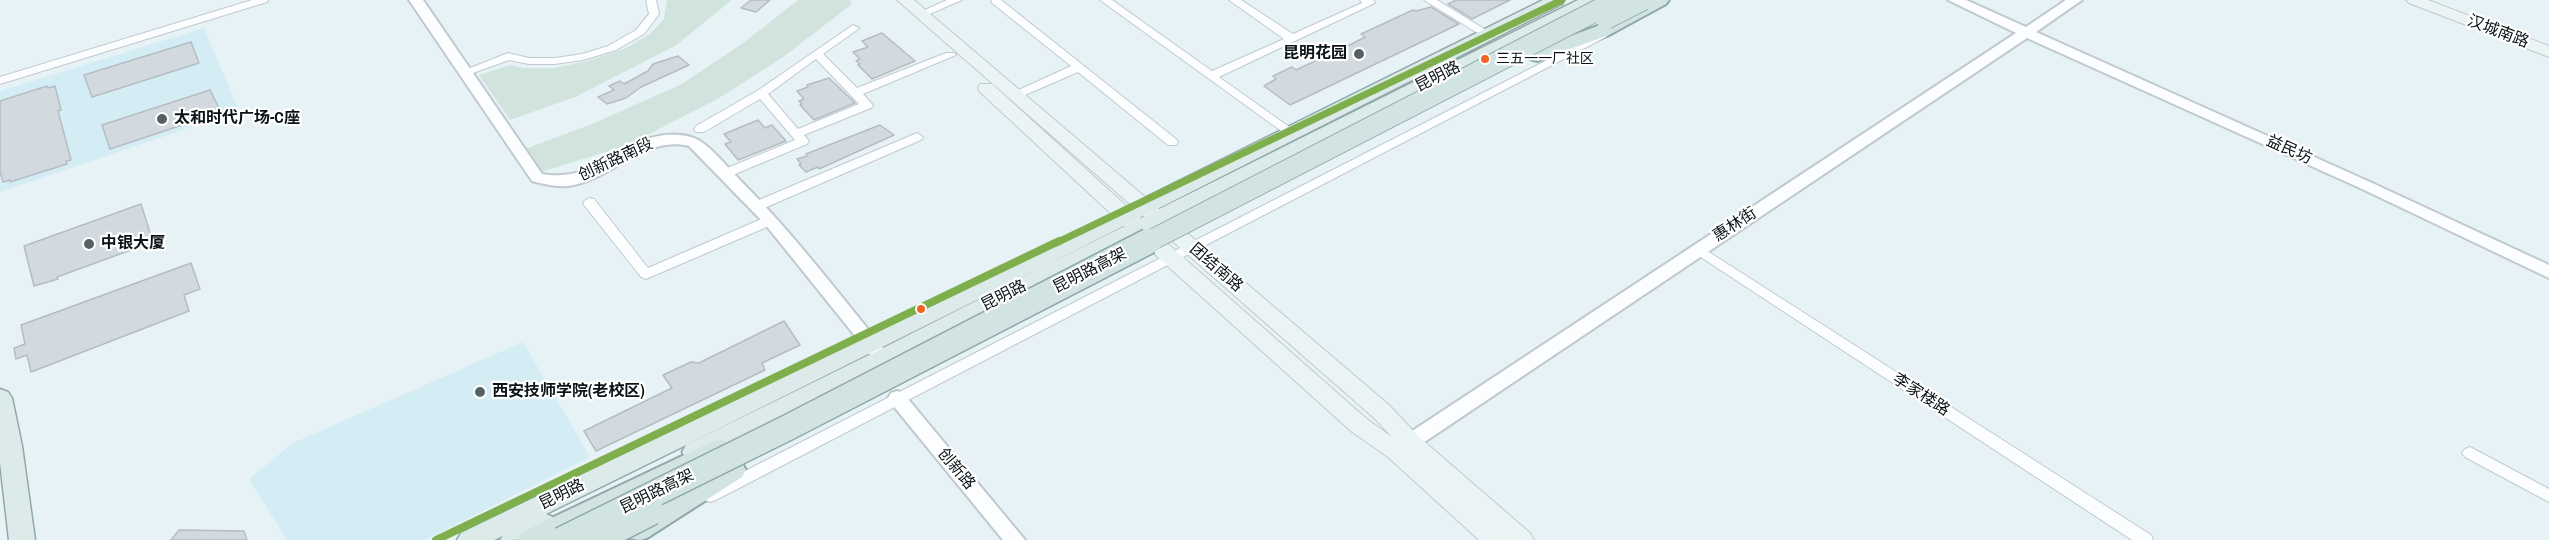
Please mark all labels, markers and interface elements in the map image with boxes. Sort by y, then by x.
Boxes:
street label: 汉城南路 [2465,12,2531,52]
place label: 昆明花园 [1283,44,1347,64]
marker: 昆明花园 [1352,47,1366,61]
place label: 三五一一厂社区 [1496,51,1594,67]
marker: 三五一一厂社区 [1479,53,1491,65]
street label: 昆明路 [1412,58,1464,96]
place label: 太和时代广场-C座 [174,109,300,129]
marker: 太和时代广场-C座 [155,112,169,126]
street label: 益民坊 [2263,131,2315,169]
street label: 创新路南段 [576,134,656,186]
street label: 惠林街 [1710,204,1760,246]
place label: 中银大厦 [101,234,165,254]
marker: 中银大厦 [82,237,96,251]
street label: 团结南路 [1186,240,1246,296]
street label: 昆明路高架 [1050,244,1130,298]
street label: 昆明路 [978,277,1030,315]
unlabelled marker [915,303,927,315]
street label: 李家楼路 [1889,370,1953,420]
place label: 西安技师学院(老校区) [492,382,645,402]
marker: 西安技师学院(老校区) [473,385,487,399]
street label: 创新路 [933,444,979,494]
street label: 昆明路高架 [617,466,697,518]
street label: 昆明路 [536,476,588,514]

